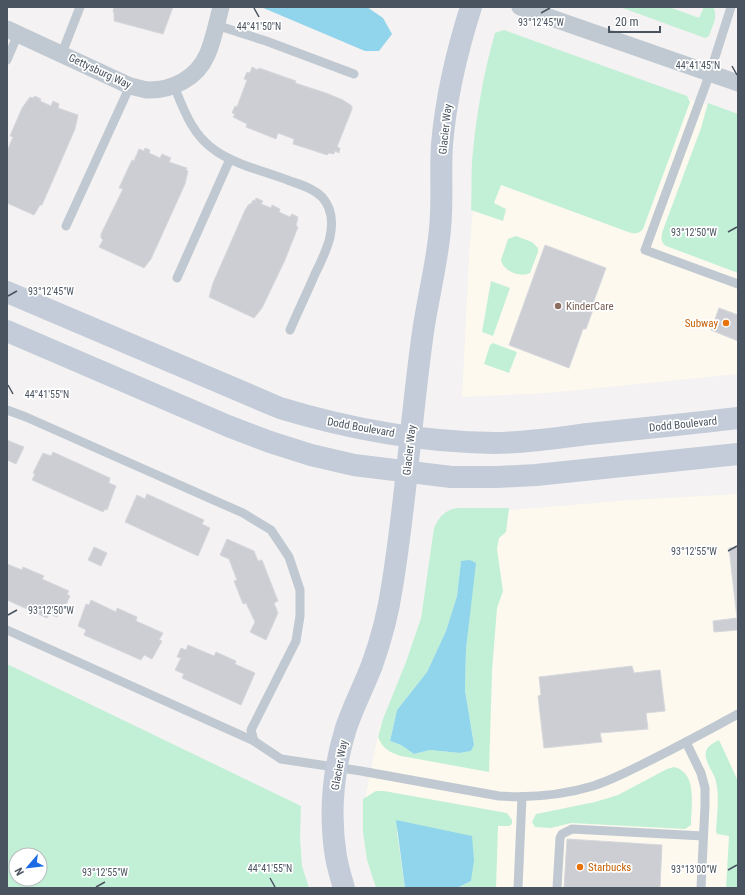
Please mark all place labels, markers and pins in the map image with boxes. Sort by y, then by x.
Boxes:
place label: KinderCare [566,300,614,313]
marker: KinderCare [553,301,563,311]
place label: Subway [685,317,718,330]
marker: Subway [721,318,731,328]
place label: Starbucks [588,861,631,874]
marker: Starbucks [575,862,585,872]

